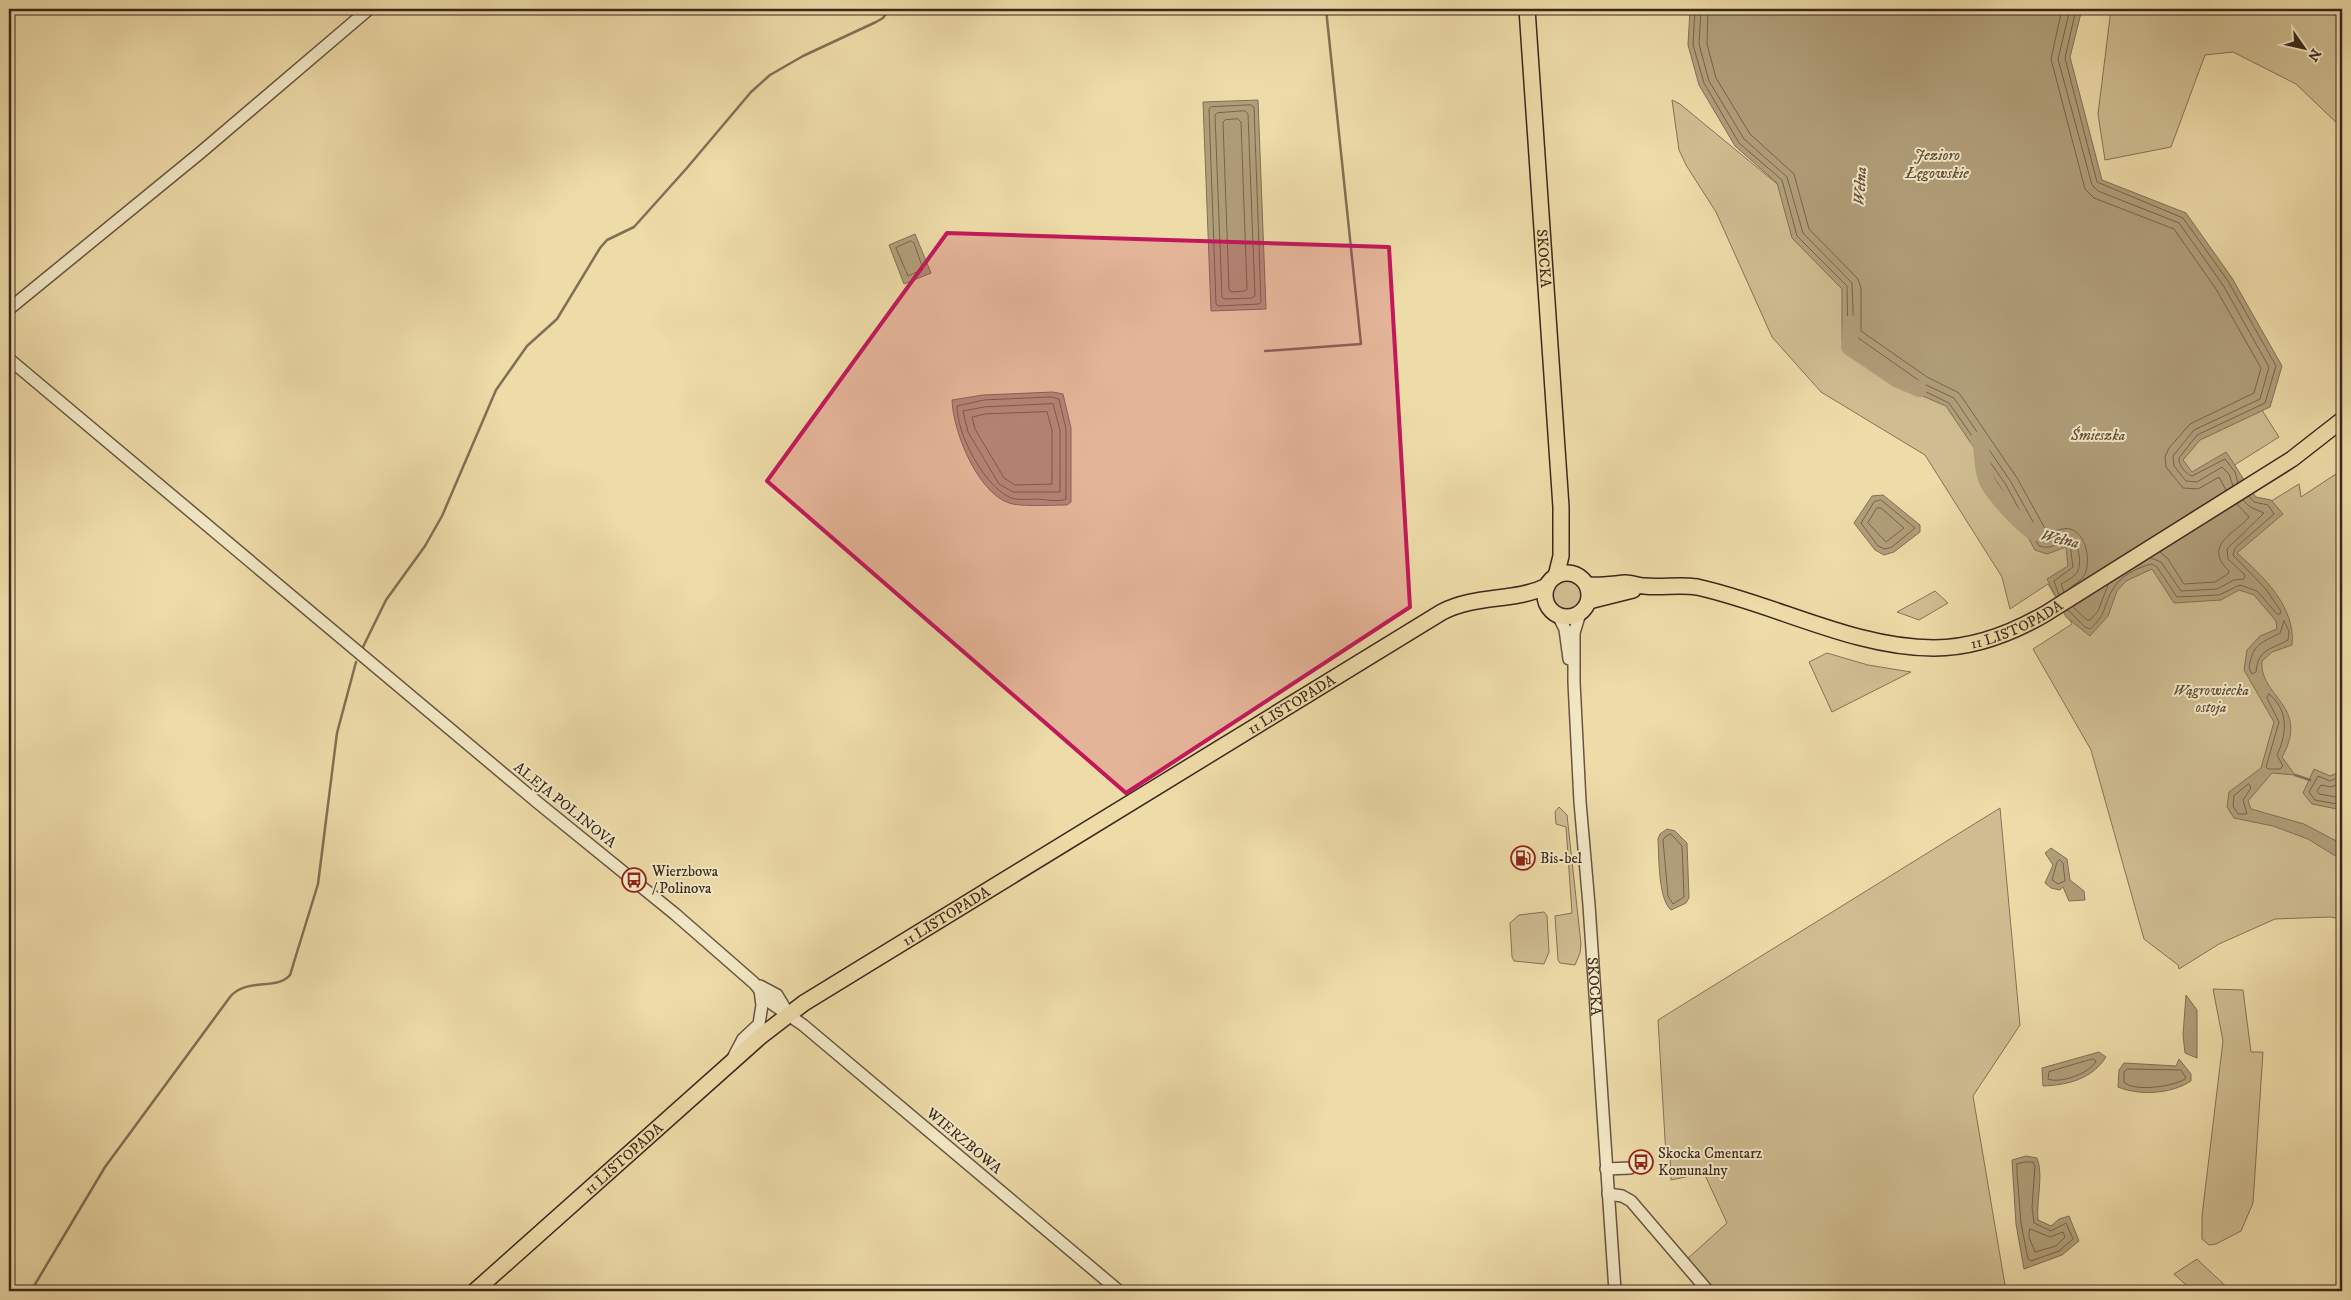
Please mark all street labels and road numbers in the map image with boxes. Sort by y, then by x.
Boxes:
street label: SKOCKA [1533,228,1556,289]
street label: 11 LISTOPADA [1969,595,2067,653]
street label: 11 LISTOPADA [1244,670,1339,738]
street label: ALEJA POLINOVA [510,758,621,853]
street label: 11 LISTOPADA [899,882,994,950]
street label: SKOCKA [1583,956,1606,1017]
street label: WIERZBOWA [922,1103,1006,1178]
street label: 11 LISTOPADA [580,1118,667,1199]

